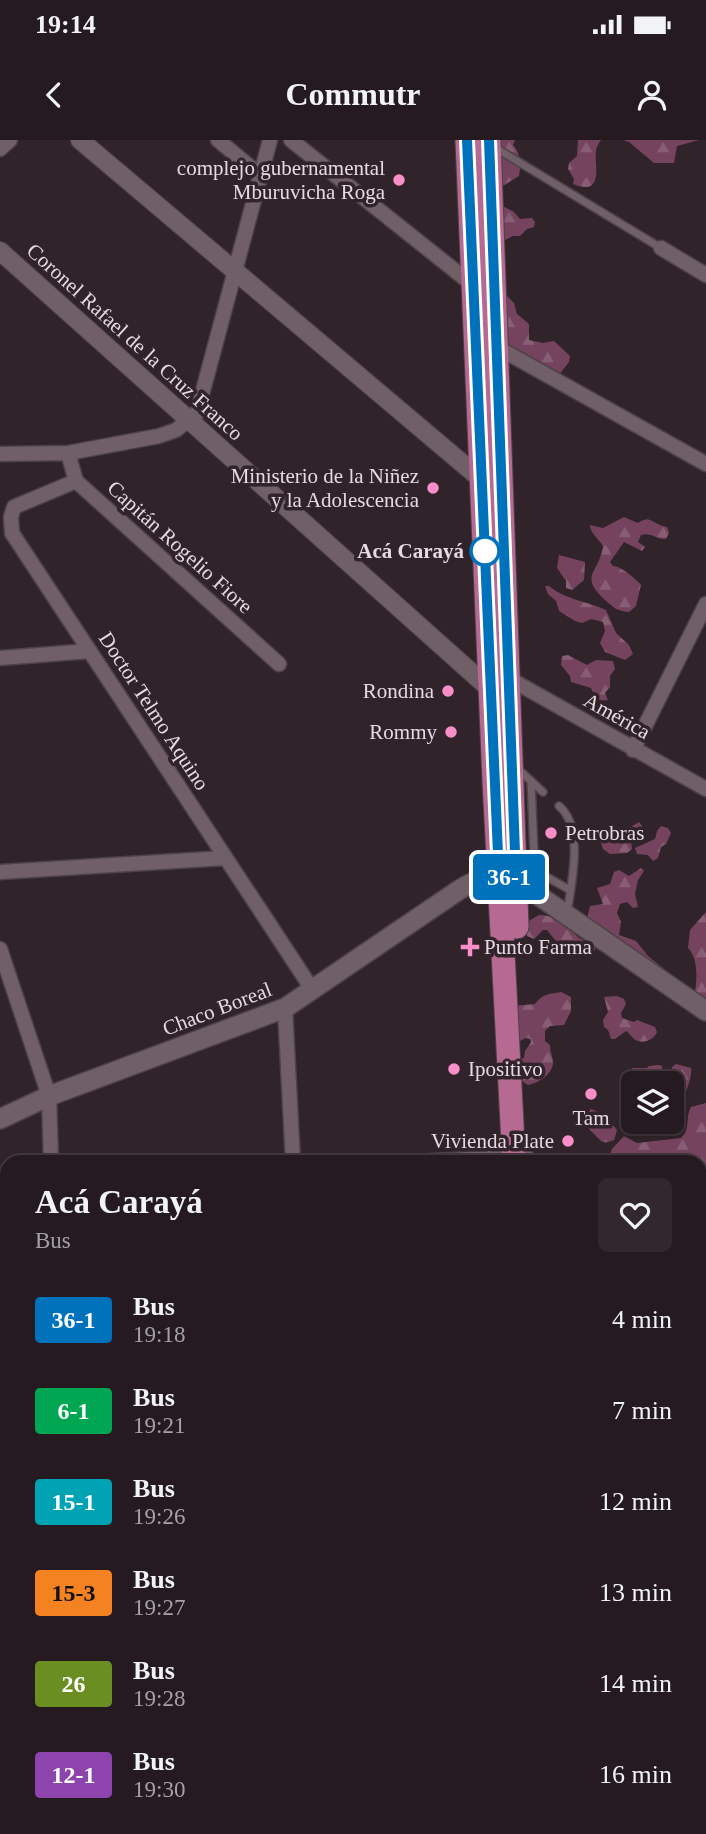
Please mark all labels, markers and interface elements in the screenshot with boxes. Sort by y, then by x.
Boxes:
text: 19:14 [35,10,96,39]
icon: back [35,76,73,114]
text: Commutr [285,76,421,112]
icon: person [633,76,671,114]
place label: complejo gubernamental Mburuvicha Roga [177,156,386,204]
marker: complejo gubernamental Mburuvicha Roga [391,172,407,188]
street label: Coronel Rafael de la Cruz Franco [22,238,248,446]
place label: Ministerio de la Niñez y la Adolescencia [231,464,420,512]
street label: Capitán Rogelio Fiore [103,476,257,618]
marker: Ministerio de la Niñez y la Adolescencia [425,480,441,496]
marker: Acá Carayá [470,536,500,566]
place label: Acá Carayá [357,539,464,563]
street label: Doctor Telmo Aquino [94,627,214,795]
place label: Rondina [363,679,435,703]
marker: Rondina [440,683,456,699]
street label: América [580,688,655,744]
place label: Rommy [369,720,437,744]
marker: Rommy [443,724,459,740]
place label: Petrobras [565,821,644,845]
marker: Petrobras [543,825,559,841]
line badge: 36-1 [460,854,558,900]
text: 36-1 [487,864,531,890]
place label: Punto Farma [484,935,593,959]
marker: Punto Farma [462,939,478,955]
street label: Chaco Boreal [159,977,275,1041]
place label: Ipositivo [468,1057,543,1081]
marker: Ipositivo [446,1061,462,1077]
map controls [621,1071,684,1134]
button: layers [621,1071,684,1134]
marker: Tam [583,1086,599,1102]
place label: Tam [572,1106,610,1130]
place label: Vivienda Plate [431,1129,554,1153]
marker: Vivienda Plate [560,1133,576,1149]
button: heart [598,1178,672,1252]
text: Acá Carayá [35,1184,203,1220]
text: Bus [35,1228,71,1253]
text: Bus [133,1292,175,1321]
text: 4 min [612,1305,672,1334]
text: 36-1 [52,1307,96,1333]
text: 19:18 [133,1322,185,1347]
text: Bus [133,1383,175,1412]
text: 7 min [612,1396,672,1425]
text: 6-1 [58,1398,90,1424]
text: 19:21 [133,1413,185,1438]
text: Bus [133,1474,175,1503]
text: 12 min [599,1487,672,1516]
text: 15-1 [52,1489,96,1515]
text: 19:26 [133,1504,185,1529]
text: Bus [133,1565,175,1594]
text: 13 min [599,1578,672,1607]
text: 15-3 [52,1580,96,1606]
text: 19:27 [133,1595,185,1620]
text: Bus [133,1656,175,1685]
text: 14 min [599,1669,672,1698]
text: 26 [62,1671,86,1697]
text: 19:28 [133,1686,185,1711]
text: Bus [133,1747,175,1776]
text: 16 min [599,1760,672,1789]
text: 12-1 [52,1762,96,1788]
text: 19:30 [133,1777,185,1802]

